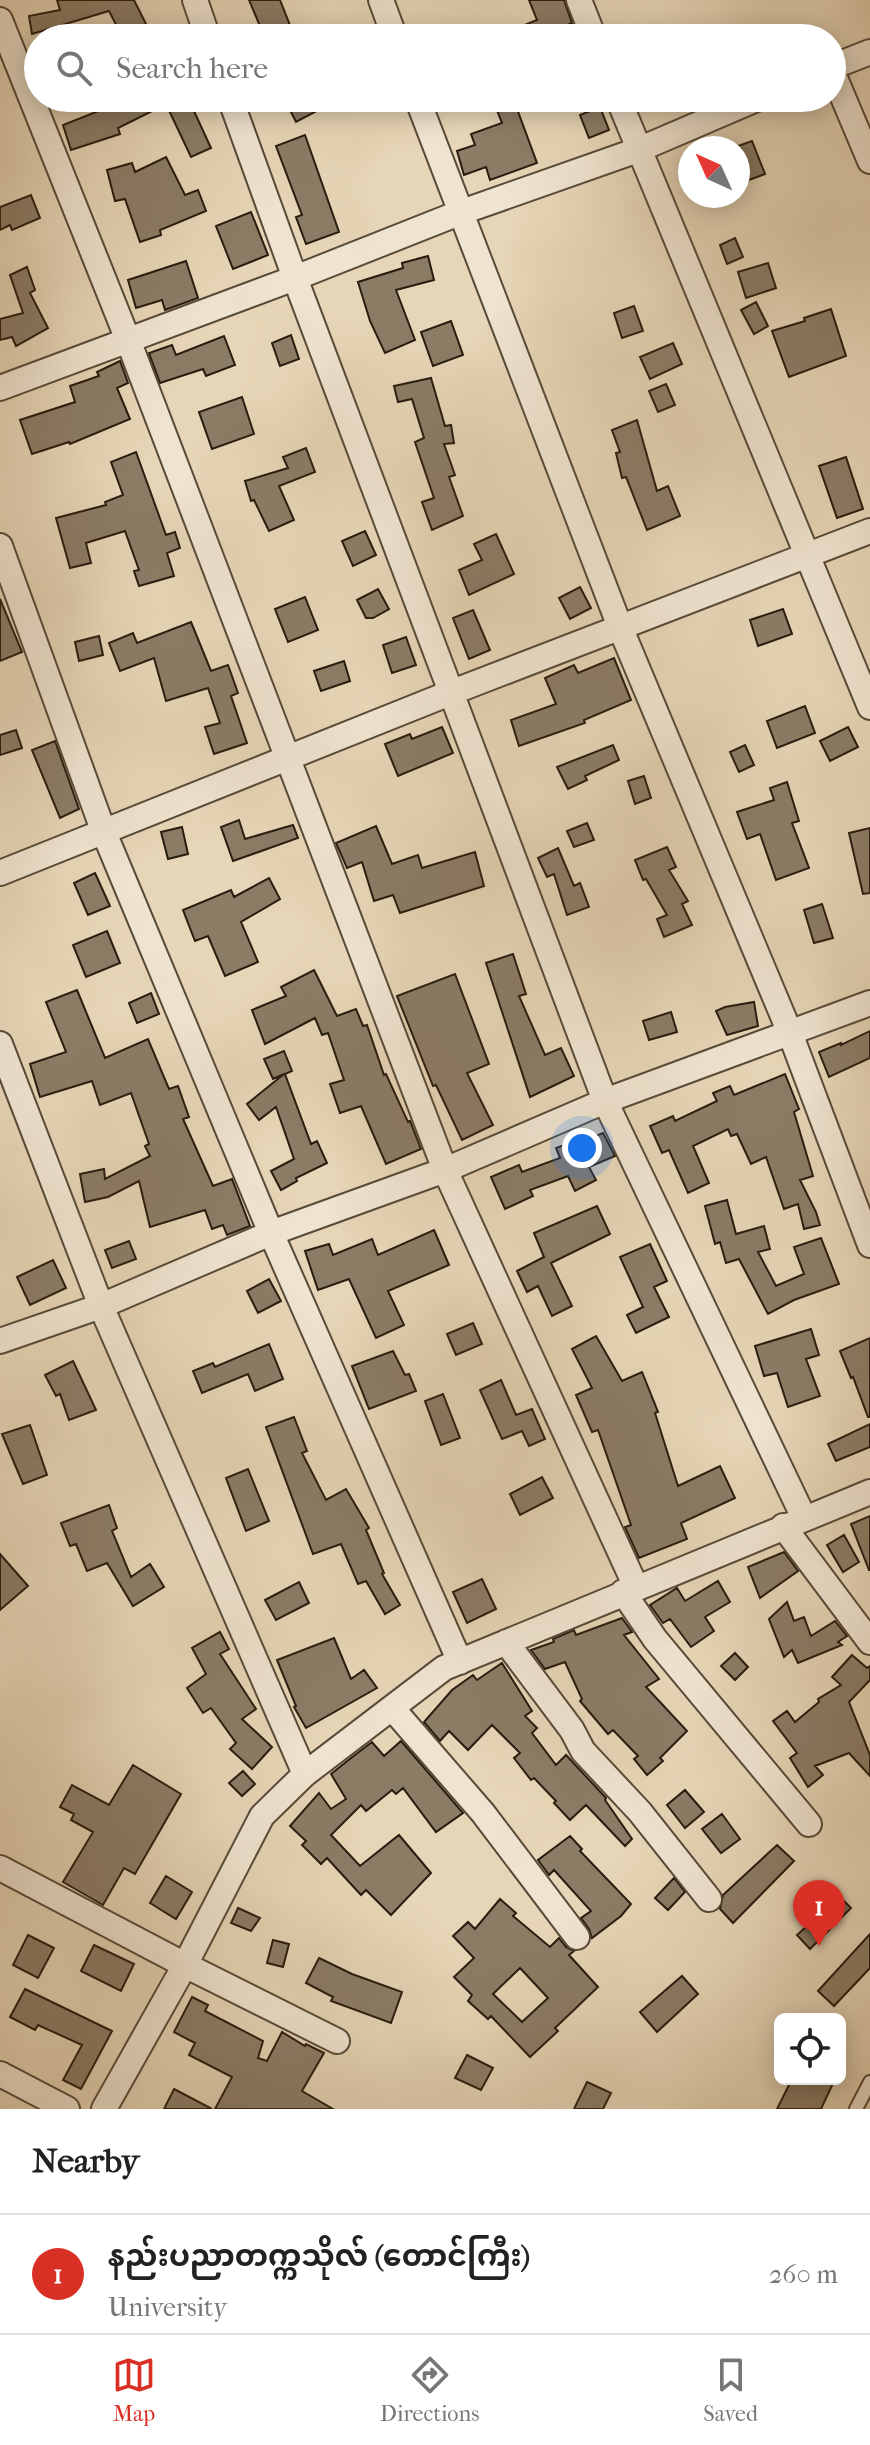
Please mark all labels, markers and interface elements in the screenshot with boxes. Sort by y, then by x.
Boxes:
search box [24,24,846,112]
icon: search [52,46,96,90]
text: Search here [116,51,268,86]
north arrow [678,136,750,208]
your location [562,1128,602,1168]
pin: 1 [793,1880,845,1946]
map controls [774,2013,846,2085]
button: locate [774,2013,846,2085]
text: Nearby [32,2141,139,2181]
text: နည်းပညာတက္ကသိုလ် (တောင်ကြီး) [108,2239,530,2274]
text: 1 [53,2259,63,2290]
text: 260 m [769,2259,838,2290]
text: University [108,2292,227,2323]
tab: Map [112,2353,156,2427]
tab: Directions [380,2353,479,2427]
tab: Saved [703,2353,758,2427]

